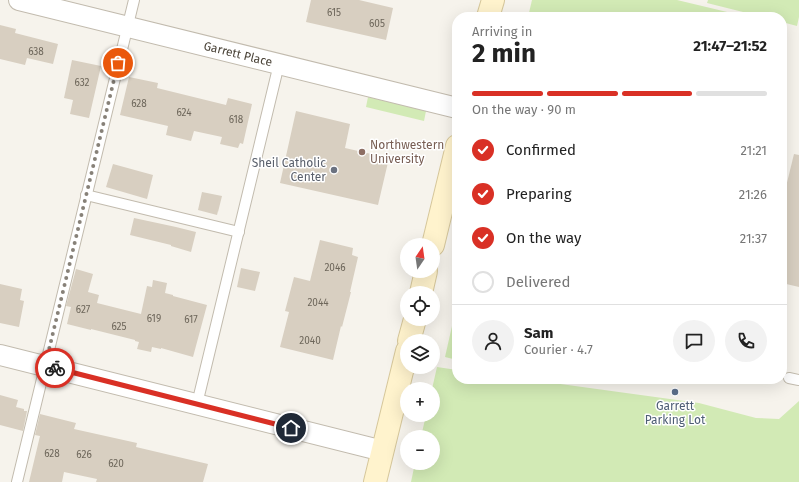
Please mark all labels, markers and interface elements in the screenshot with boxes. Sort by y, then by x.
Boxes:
house number: 615 [327,7,341,19]
house number: 605 [369,18,385,30]
text: Arriving in [472,24,532,39]
text: 21:47–21:52 [693,37,767,55]
text: 2 min [472,38,536,69]
street label: Garrett Place [202,39,274,69]
house number: 638 [28,46,44,58]
pin [101,46,135,80]
icon: bag [107,52,129,74]
house number: 632 [74,77,90,89]
house number: 628 [131,98,147,110]
text: On the way · 90 m [472,102,576,117]
house number: 624 [176,107,192,119]
house number: 618 [229,114,244,126]
place label: Northwestern University [370,138,444,166]
icon: check [472,139,494,161]
text: Confirmed [506,141,576,159]
text: 21:21 [740,143,767,158]
marker: Northwestern University [357,147,367,157]
place label: Sheil Catholic Center [252,156,326,184]
marker: Sheil Catholic Center [329,165,339,175]
icon: check [472,183,494,205]
text: Preparing [506,185,571,203]
text: 21:26 [739,187,767,202]
icon: check [472,227,494,249]
text: On the way [506,229,581,247]
text: 21:37 [740,231,767,246]
north arrow [400,238,440,278]
map controls [400,238,440,470]
house number: 2046 [324,262,346,274]
text: Delivered [506,273,570,291]
button: locate [400,286,440,326]
house number: 2044 [307,297,329,309]
house number: 627 [76,304,91,316]
house number: 619 [147,313,161,325]
house number: 617 [184,314,198,326]
button: person [472,320,514,362]
button: chat [673,320,715,362]
button: phone [725,320,767,362]
house number: 625 [111,321,127,333]
text: Sam [524,324,553,342]
button: layers [400,334,440,374]
house number: 2040 [299,335,321,347]
text: Courier · 4.7 [524,342,593,357]
courier [35,348,75,388]
icon: bike [44,357,66,379]
button: + [400,382,440,422]
marker: Garrett Parking Lot [670,387,680,397]
place label: Garrett Parking Lot [645,399,706,427]
pin [274,411,308,445]
icon: home [280,417,302,439]
button: − [400,430,440,470]
house number: 628 [44,448,60,460]
house number: 626 [76,449,92,461]
house number: 620 [108,458,124,470]

